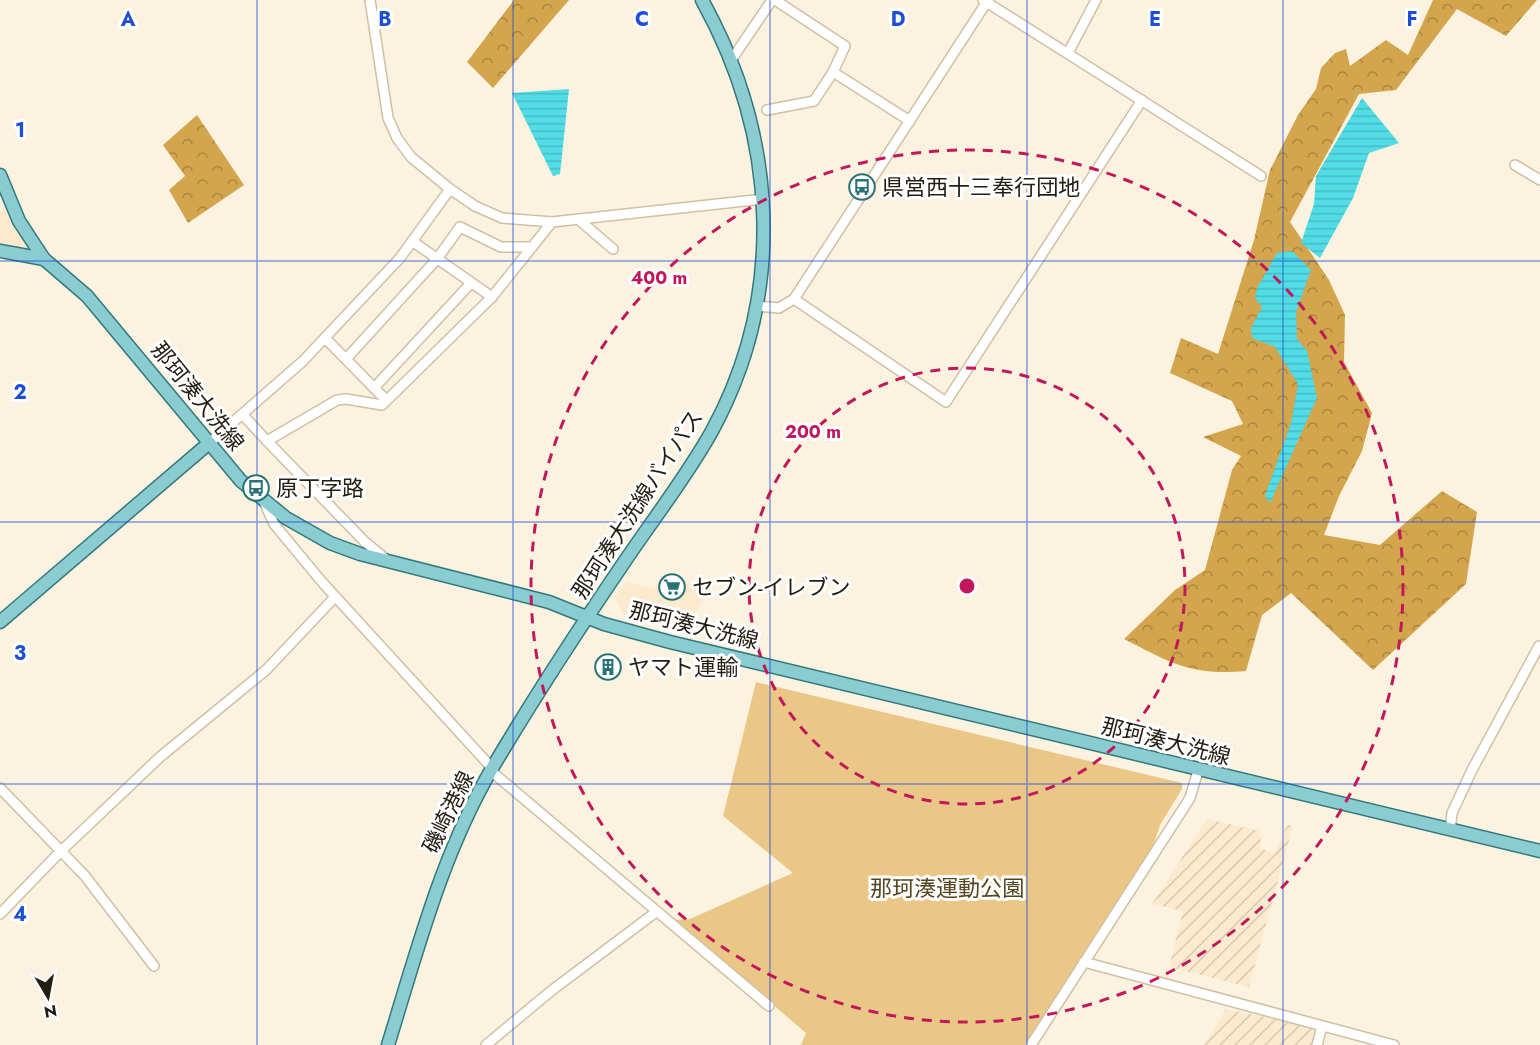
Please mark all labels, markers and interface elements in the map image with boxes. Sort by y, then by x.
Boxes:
text: A [120,5,136,34]
text: B [378,5,392,34]
text: C [635,5,649,34]
text: D [891,5,905,34]
text: E [1149,5,1161,34]
text: F [1406,5,1418,34]
text: 1 [15,116,25,145]
place label: 県営西十三奉行団地 [882,171,1080,203]
bus stop icon: 県営西十三奉行団地 [847,172,877,202]
text: 400 m [631,265,687,291]
street label: 那珂湊大洗線 [144,335,252,457]
text: 2 [13,378,27,407]
street label: 那珂湊大洗線バイパス [564,403,710,605]
text: 200 m [785,419,841,445]
place label: 原丁字路 [276,472,364,504]
bus stop icon: 原丁字路 [241,473,271,503]
place label: セブン-イレブン [692,571,851,603]
supermarket icon: セブン-イレブン [657,572,687,602]
centre of rings [957,576,977,596]
street label: 那珂湊大洗線 [626,594,762,656]
text: 3 [14,639,26,668]
place label: ヤマト運輸 [628,651,738,683]
building icon: ヤマト運輸 [593,652,623,682]
street label: 那珂湊大洗線 [1098,710,1234,772]
street label: 磯崎港線 [414,765,482,859]
park label: 那珂湊運動公園 [870,872,1024,904]
text: 4 [13,900,27,929]
north arrow [18,967,78,1027]
text: N [42,999,59,1024]

